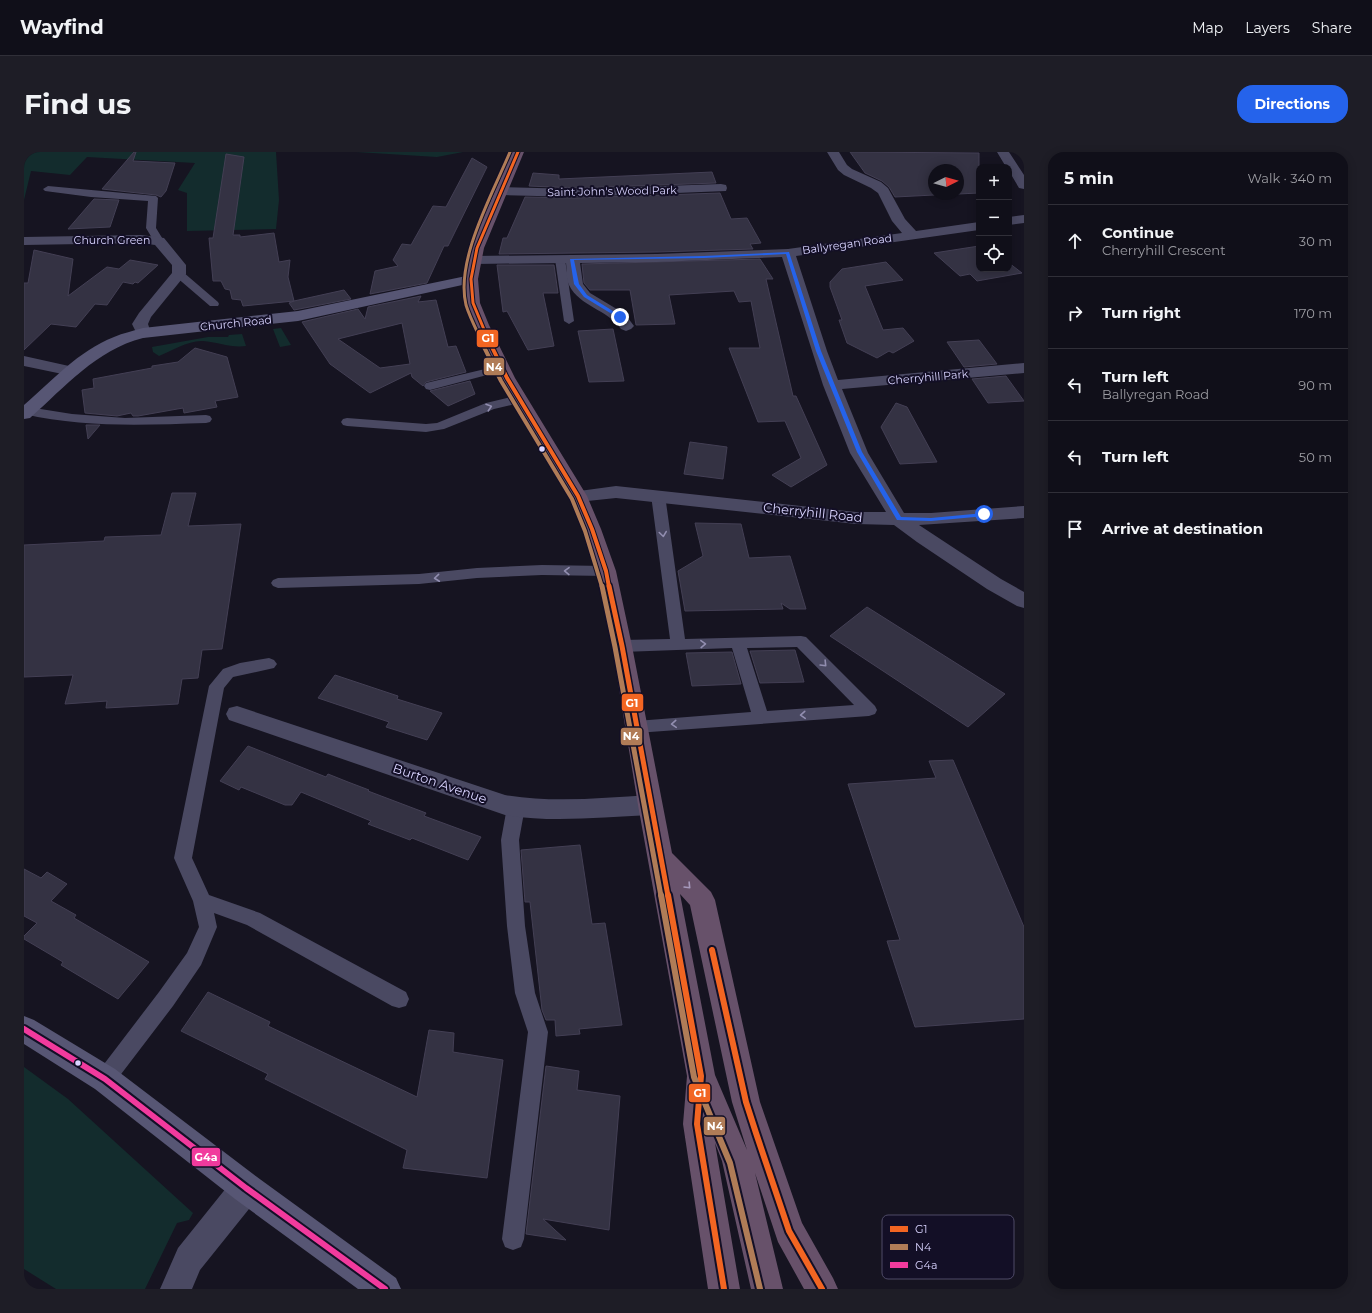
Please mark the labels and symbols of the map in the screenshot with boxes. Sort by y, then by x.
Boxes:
north arrow [928,164,964,200]
street label: Saint John's Wood Park [547,183,677,199]
street label: Ballyregan Road [801,231,893,257]
street label: Church Green [74,233,150,247]
route end [611,308,629,326]
street label: Church Road [199,312,273,334]
line badge: G1 [476,329,499,348]
text: G1 [482,331,494,345]
line badge: N4 [483,357,505,376]
text: N4 [486,360,503,374]
street label: Cherryhill Park [887,366,969,387]
one-way arrow [485,403,492,412]
unlabelled marker [537,444,547,454]
street label: Cherryhill Road [763,499,863,525]
route start [975,505,993,523]
one-way arrow [658,531,667,537]
one-way arrow [564,567,570,575]
one-way arrow [434,573,440,582]
one-way arrow [700,639,706,648]
one-way arrow [819,659,826,667]
line badge: G1 [621,693,644,712]
text: G1 [626,696,638,710]
one-way arrow [800,710,806,719]
one-way arrow [671,720,677,729]
line badge: N4 [620,727,643,746]
text: N4 [623,729,640,743]
street label: Burton Avenue [391,759,489,807]
one-way arrow [683,881,691,889]
unlabelled marker [73,1058,83,1068]
line badge: G1 [688,1083,711,1103]
text: G1 [694,1086,706,1100]
line badge: N4 [703,1116,726,1136]
text: N4 [707,1119,724,1133]
line badge: G4a [191,1147,221,1167]
text: G4a [194,1150,218,1164]
legend [882,1215,1014,1279]
text: G1 [915,1222,927,1236]
text: N4 [915,1240,932,1254]
text: G4a [915,1258,938,1272]

